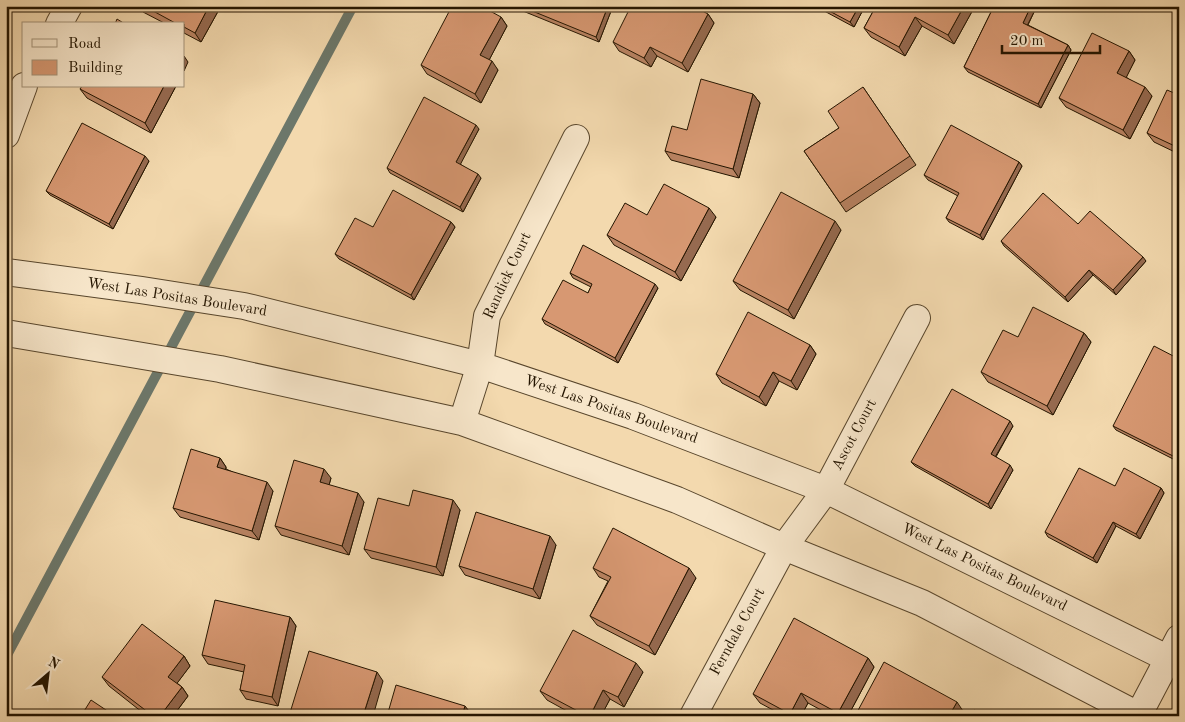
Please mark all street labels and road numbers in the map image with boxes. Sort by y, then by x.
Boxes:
street label: Randick Court [481,230,535,322]
street label: West Las Positas Boulevard [86,276,268,320]
street label: West Las Positas Boulevard [523,373,700,447]
street label: Ascot Court [830,397,880,473]
street label: West Las Positas Boulevard [899,521,1069,615]
street label: Ferndale Court [708,586,768,678]

